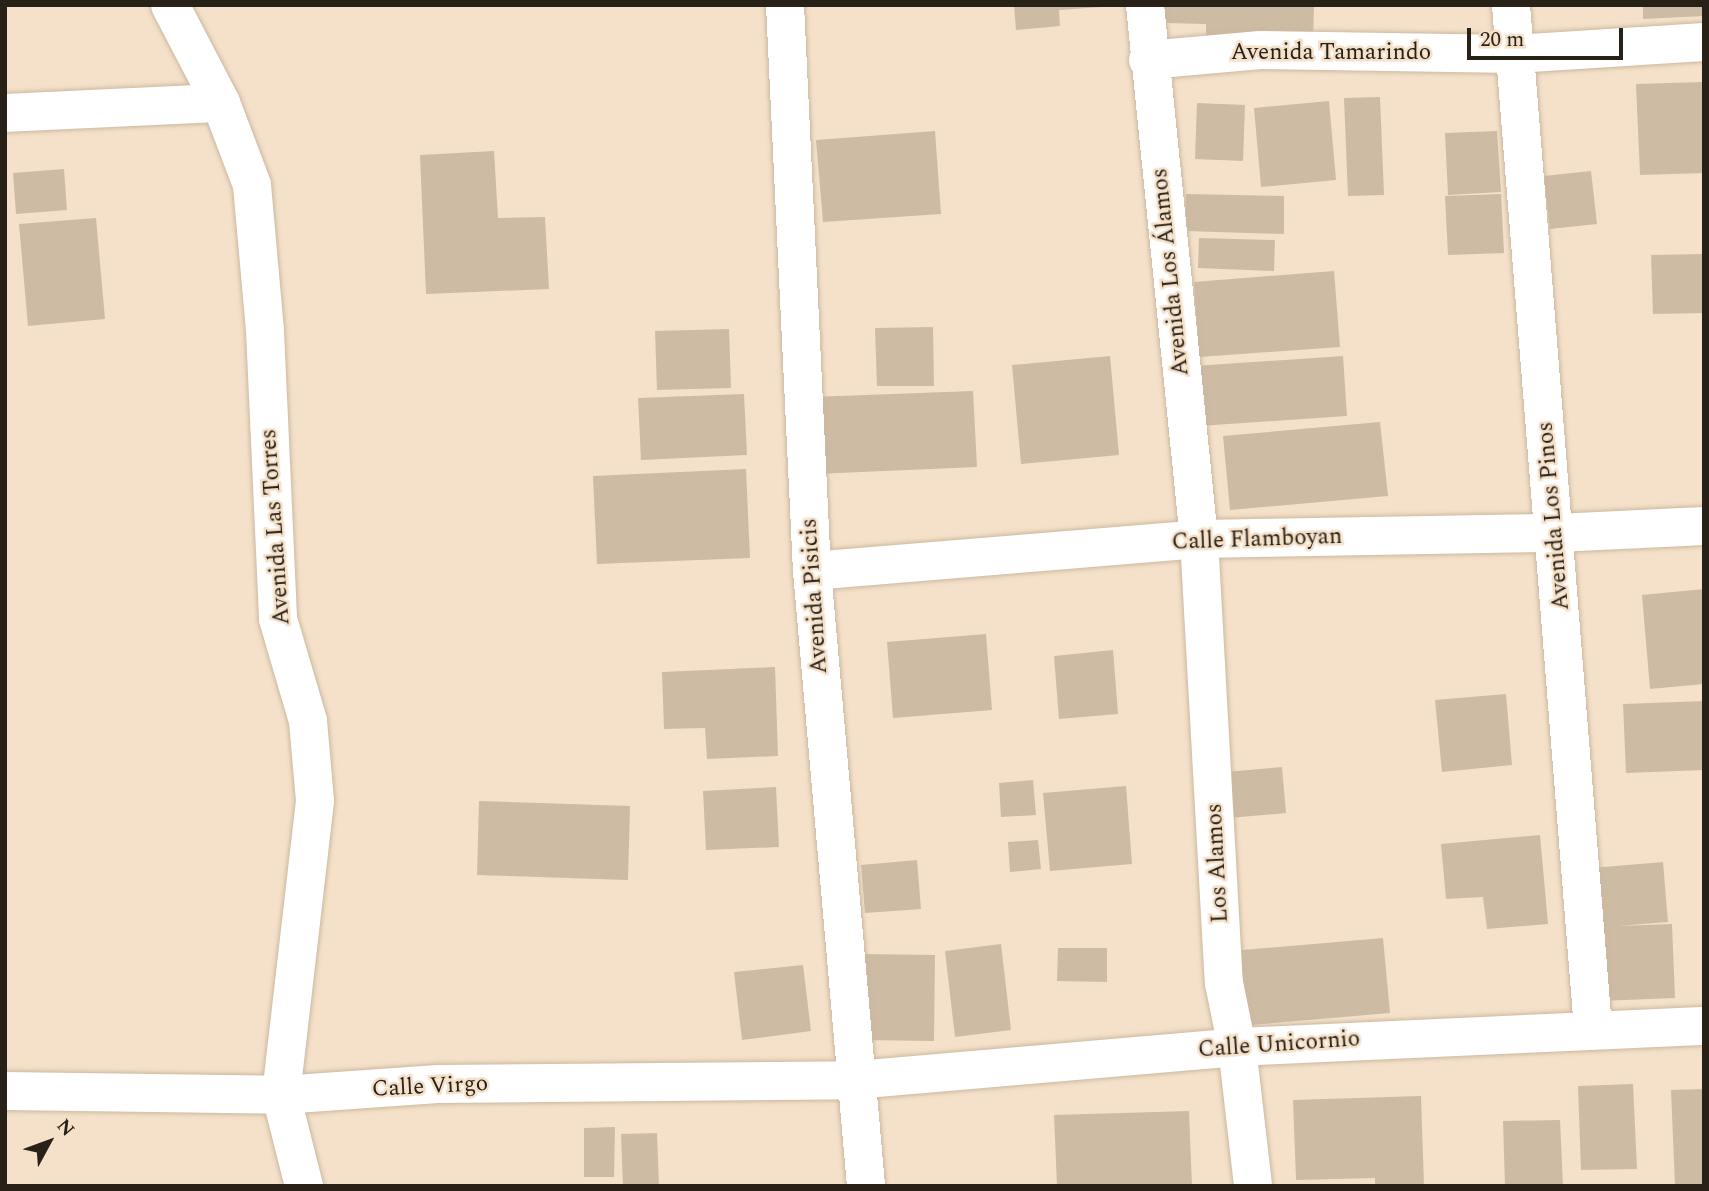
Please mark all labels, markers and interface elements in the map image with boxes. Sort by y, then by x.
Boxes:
scale bar [1471,14,1627,58]
text: 20 m [1480,24,1524,56]
street label: Avenida Tamarindo [1231,39,1431,67]
street label: Avenida Los Álamos [1146,167,1196,377]
street label: Avenida Los Pinos [1532,421,1576,611]
street label: Avenida Las Torres [255,428,297,626]
street label: Avenida Pisicis [796,517,834,675]
street label: Calle Flamboyan [1171,523,1343,557]
street label: Los Alamos [1201,802,1235,924]
street label: Calle Unicornio [1197,1026,1361,1064]
street label: Calle Virgo [371,1070,489,1104]
north arrow [14,1107,84,1177]
text: N [49,1113,81,1143]

